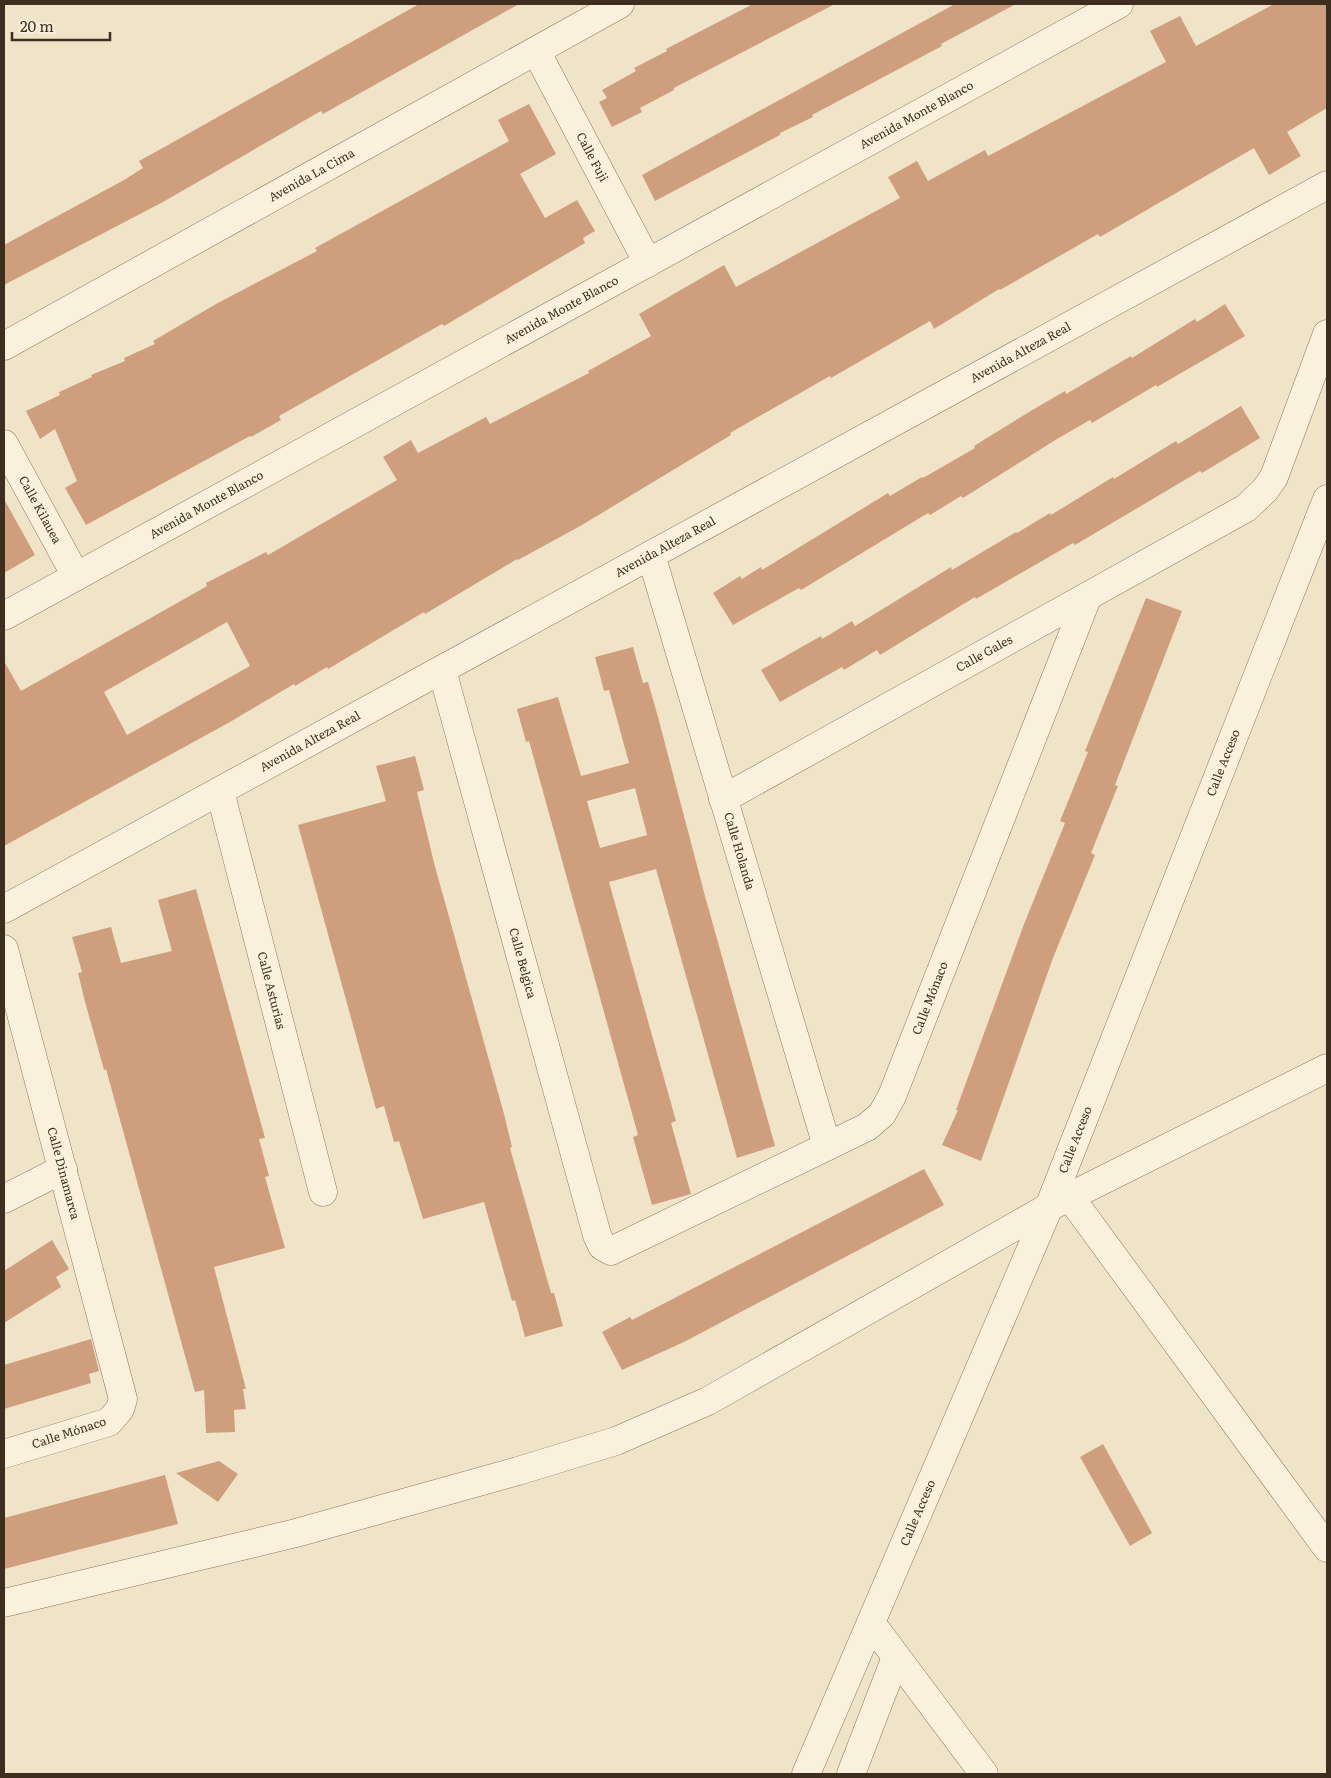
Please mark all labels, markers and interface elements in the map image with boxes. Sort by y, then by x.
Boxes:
scale bar [12,10,110,42]
text: 20 m [20,14,54,37]
street label: Avenida Monte Blanco [856,76,976,153]
street label: Calle Fuji [572,129,613,185]
street label: Avenida La Cima [265,143,358,205]
street label: Avenida Monte Blanco [501,270,621,348]
street label: Avenida Alteza Real [967,317,1074,387]
street label: Avenida Monte Blanco [146,465,266,543]
street label: Calle Kilauea [15,472,67,547]
street label: Avenida Alteza Real [611,511,719,581]
street label: Calle Gales [952,629,1016,676]
street label: Avenida Alteza Real [256,706,363,775]
street label: Calle Acceso [1201,726,1244,799]
street label: Calle Holanda [720,810,760,892]
street label: Calle Belgica [505,926,542,1001]
street label: Calle Asturias [254,950,291,1031]
street label: Calle Mónaco [907,959,952,1037]
street label: Calle Acceso [1053,1103,1096,1176]
street label: Calle Dinamarca [43,1125,85,1222]
street label: Calle Mónaco [29,1412,108,1453]
street label: Calle Acceso [895,1477,939,1549]

